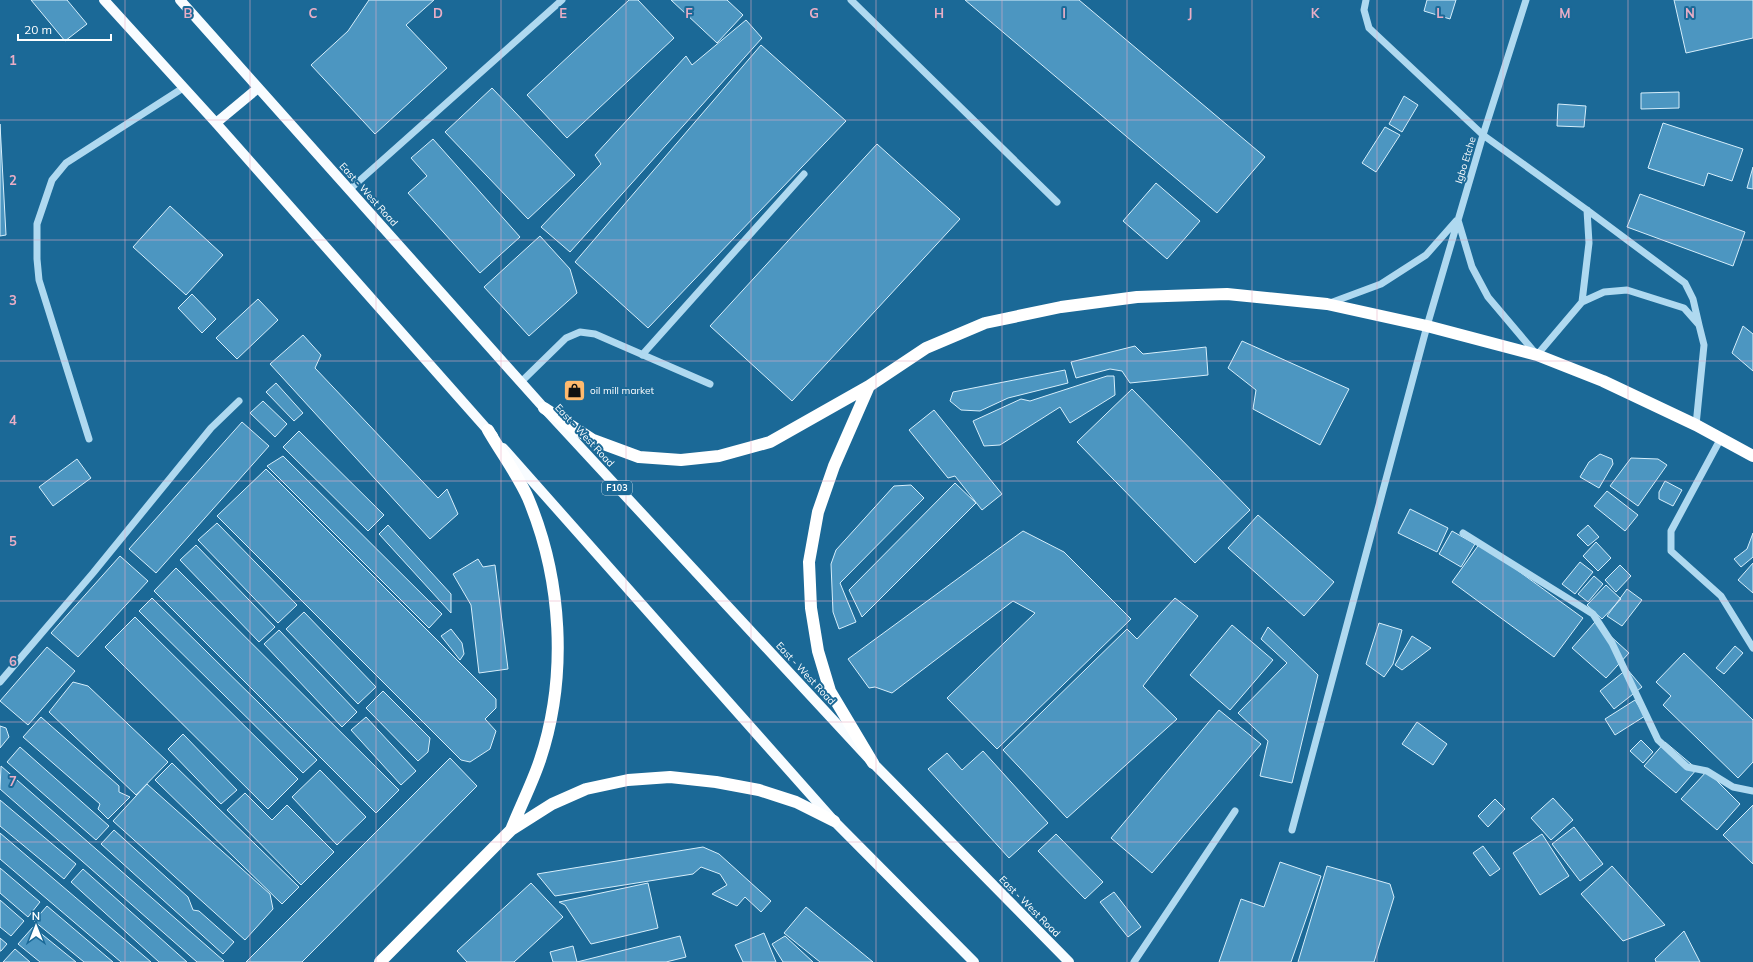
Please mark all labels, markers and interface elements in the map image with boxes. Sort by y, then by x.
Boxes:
text: B [184,5,193,21]
text: C [309,5,318,21]
text: D [433,5,443,21]
text: E [559,5,567,21]
text: F [685,5,693,21]
text: G [809,5,819,21]
text: H [934,5,944,21]
text: I [1062,5,1066,21]
text: J [1188,5,1192,21]
text: K [1311,5,1321,21]
text: L [1436,5,1444,21]
text: M [1559,5,1571,21]
text: N [1685,5,1695,21]
scale bar [18,16,111,42]
text: 20 m [24,22,52,37]
text: 1 [9,52,17,68]
street label: Igbo Etche [1452,135,1479,185]
street label: East - West Road [337,160,401,229]
text: 2 [9,172,17,188]
text: 3 [9,292,17,308]
shop icon: oil mill market [562,377,588,403]
place label: oil mill market [590,384,654,397]
street label: East - West Road [552,401,617,469]
text: 4 [9,412,17,428]
road number: F103 [602,481,632,495]
text: 5 [9,533,17,549]
street label: East - West Road [773,639,838,707]
text: 6 [9,653,17,669]
text: 7 [9,773,17,789]
street label: East - West Road [996,873,1063,940]
north arrow [16,906,56,946]
text: N [32,909,40,923]

